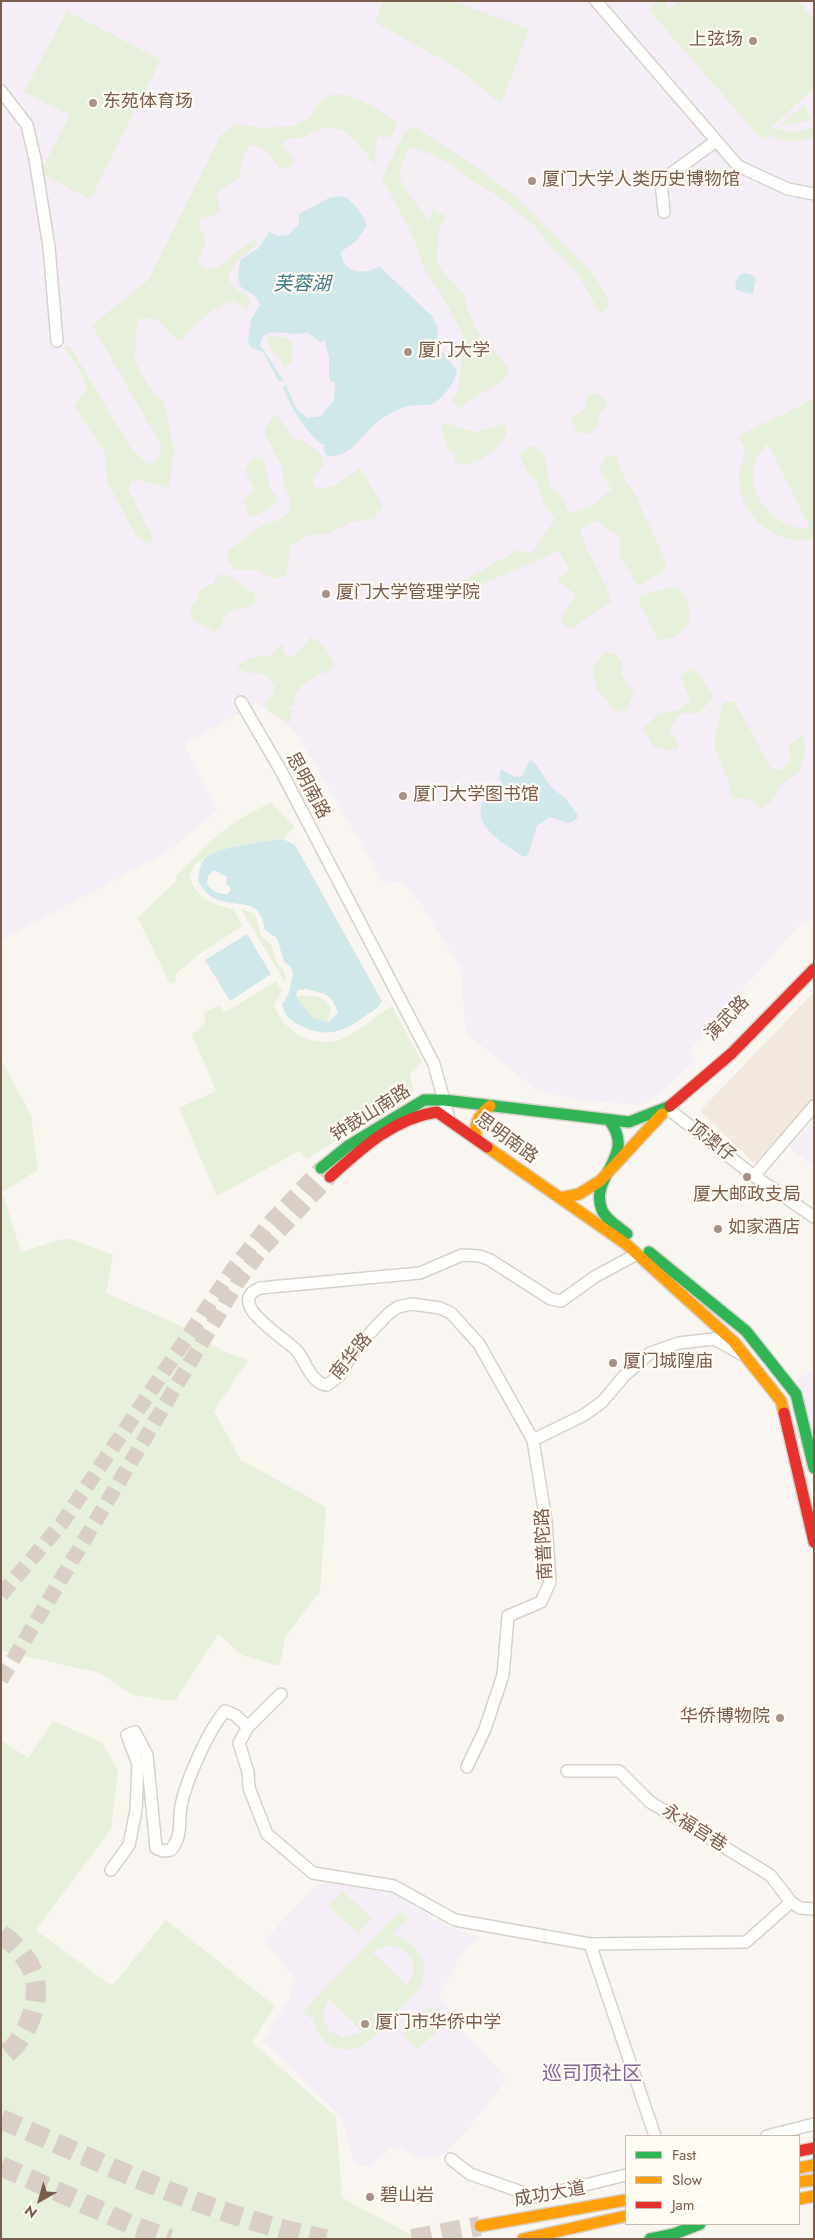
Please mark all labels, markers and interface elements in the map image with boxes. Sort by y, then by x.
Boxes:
place label: 上弦场 [689,30,743,52]
marker: 上弦场 [747,35,759,47]
place label: 东苑体育场 [103,92,193,114]
marker: 东苑体育场 [87,97,99,109]
place label: 厦门大学人类历史博物馆 [542,170,740,192]
marker: 厦门大学人类历史博物馆 [526,175,538,187]
water label: 芙蓉湖 [274,274,330,296]
place label: 厦门大学 [418,341,490,363]
marker: 厦门大学 [402,346,414,358]
place label: 厦门大学管理学院 [336,583,480,605]
marker: 厦门大学管理学院 [320,588,332,600]
street label: 思明南路 [281,749,333,823]
place label: 厦门大学图书馆 [413,785,539,807]
marker: 厦门大学图书馆 [397,790,409,802]
street label: 演武路 [701,992,755,1046]
street label: 钟鼓山南路 [327,1081,415,1147]
street label: 思明南路 [471,1109,541,1169]
street label: 顶澳仔 [683,1117,739,1167]
marker: 厦大邮政支局 [741,1171,753,1183]
place label: 厦大邮政支局 [693,1185,801,1207]
place label: 如家酒店 [728,1218,800,1240]
marker: 如家酒店 [712,1223,724,1235]
street label: 南华路 [327,1329,377,1385]
place label: 厦门城隍庙 [623,1352,713,1374]
marker: 厦门城隍庙 [607,1357,619,1369]
street label: 南普陀路 [532,1507,558,1581]
place label: 华侨博物院 [680,1707,770,1729]
marker: 华侨博物院 [774,1712,786,1724]
street label: 永福宫巷 [658,1801,730,1857]
place label: 厦门市华侨中学 [375,2013,501,2035]
marker: 厦门市华侨中学 [359,2018,371,2030]
district label: 巡司顶社区 [542,2063,642,2087]
legend [625,2135,800,2225]
text: Fast [672,2144,696,2166]
text: Slow [672,2169,702,2191]
north arrow [15,2175,65,2225]
street label: 成功大道 [513,2178,587,2212]
place label: 碧山岩 [380,2186,434,2208]
marker: 碧山岩 [364,2191,376,2203]
text: Jam [672,2194,695,2216]
text: N [20,2201,41,2223]

